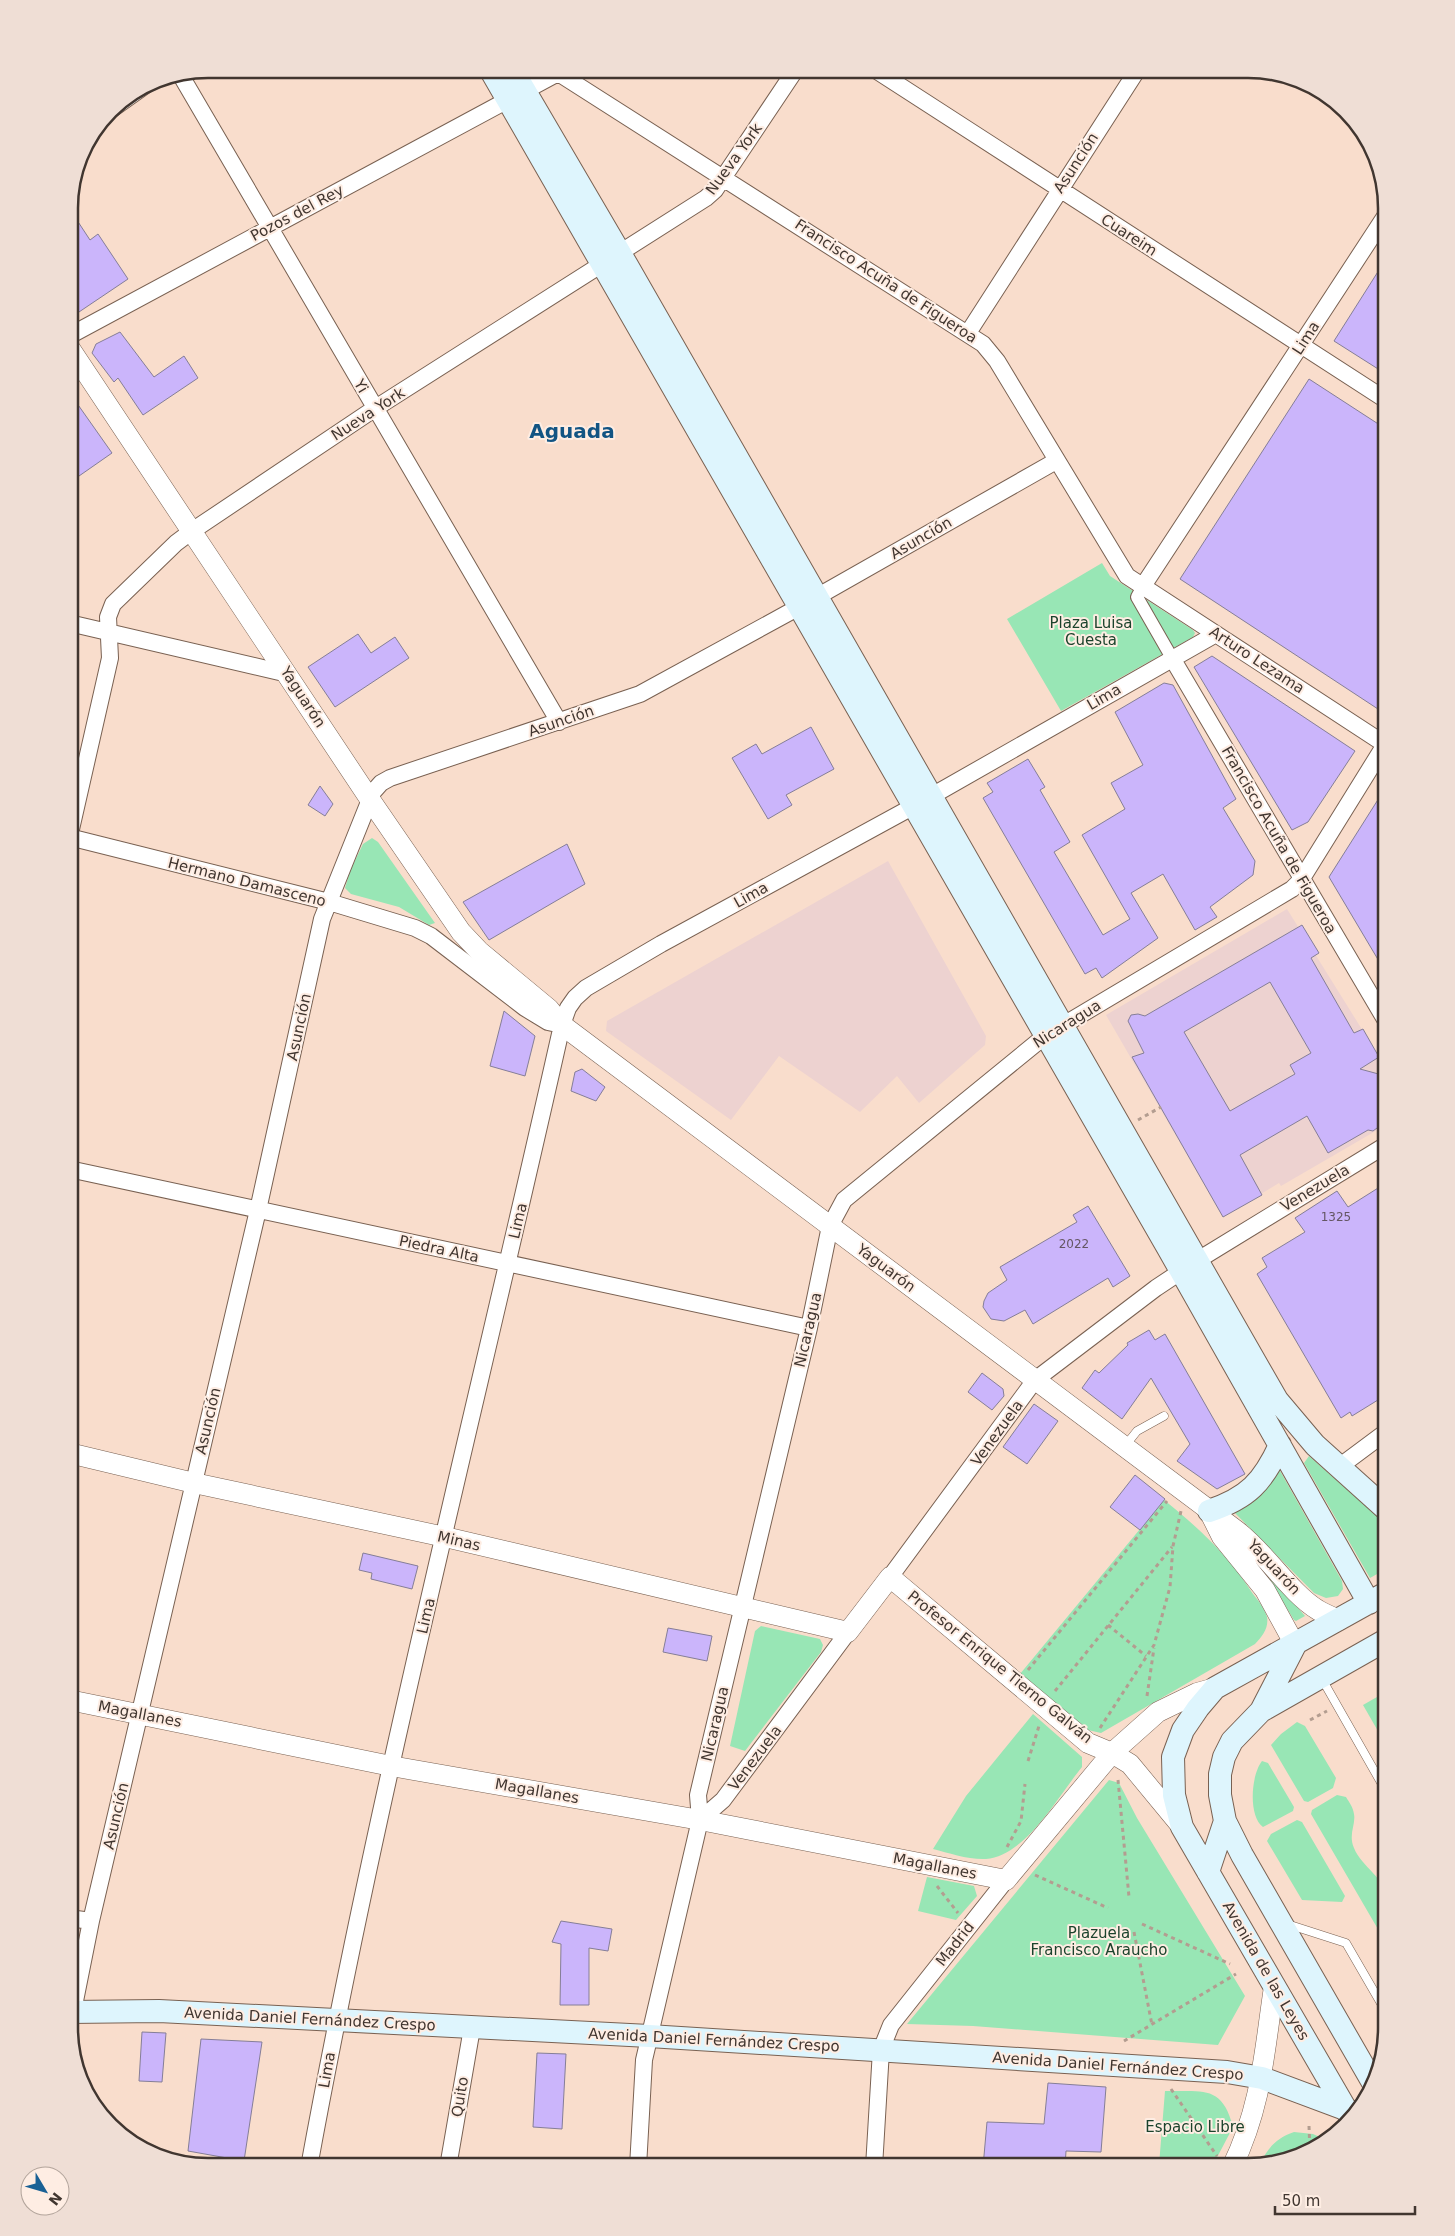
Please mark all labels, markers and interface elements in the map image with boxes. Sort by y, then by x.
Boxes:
street label: Nueva York [702,119,766,198]
street label: Asunción [1050,129,1102,197]
street label: Pozos del Rey [247,181,347,245]
street label: Cuareim [1098,210,1160,260]
street label: Francisco Acuña de Figueroa [791,215,981,347]
street label: Lima [1289,318,1323,358]
street label: Yi [350,375,372,396]
street label: Nueva York [328,383,408,444]
district label: Aguada [529,419,615,443]
street label: Asunción [887,513,955,563]
park label: Plaza Luisa Cuesta [1049,614,1133,649]
street label: Arturo Lezama [1206,623,1308,697]
street label: Yaguarón [276,662,329,731]
street label: Lima [1084,680,1124,714]
street label: Asunción [526,701,596,741]
street label: Francisco Acuña de Figueroa [1218,743,1340,937]
street label: Hermano Damasceno [166,854,328,910]
street label: Lima [731,878,771,912]
street label: Asunción [283,992,315,1062]
street label: Nicaragua [1030,996,1104,1052]
street label: Venezuela [1277,1160,1353,1216]
street label: Lima [505,1201,531,1241]
house number: 1325 [1321,1210,1351,1224]
street label: Piedra Alta [397,1232,481,1266]
house number: 2022 [1059,1237,1089,1251]
street label: Yaguarón [852,1239,919,1296]
street label: Nicaragua [791,1291,825,1369]
street label: Asunción [192,1386,224,1456]
street label: Venezuela [967,1397,1027,1469]
street label: Minas [436,1527,482,1555]
street label: Yaguarón [1243,1535,1304,1598]
street label: Profesor Enrique Tierno Galván [904,1587,1096,1747]
street label: Lima [413,1596,439,1636]
street label: Nicaragua [698,1685,732,1763]
street label: Magallanes [97,1697,184,1731]
street label: Venezuela [725,1722,785,1794]
street label: Magallanes [494,1775,581,1807]
street label: Asunción [100,1781,132,1851]
street label: Magallanes [892,1849,979,1883]
street label: Avenida de las Leyes [1219,1898,1313,2044]
street label: Madrid [932,1918,978,1970]
park label: Plazuela Francisco Araucho [1031,1924,1167,1959]
street label: Avenida Daniel Fernández Crespo [184,2003,436,2035]
street label: Avenida Daniel Fernández Crespo [588,2024,840,2056]
street label: Avenida Daniel Fernández Crespo [992,2048,1244,2084]
street label: Lima [315,2051,339,2089]
street label: Quito [448,2076,472,2118]
park label: Espacio Libre [1145,2118,1245,2136]
north arrow [20,2166,70,2216]
scale bar [1275,2184,1415,2216]
text: N [45,2189,65,2209]
text: 50 m [1282,2192,1320,2210]

